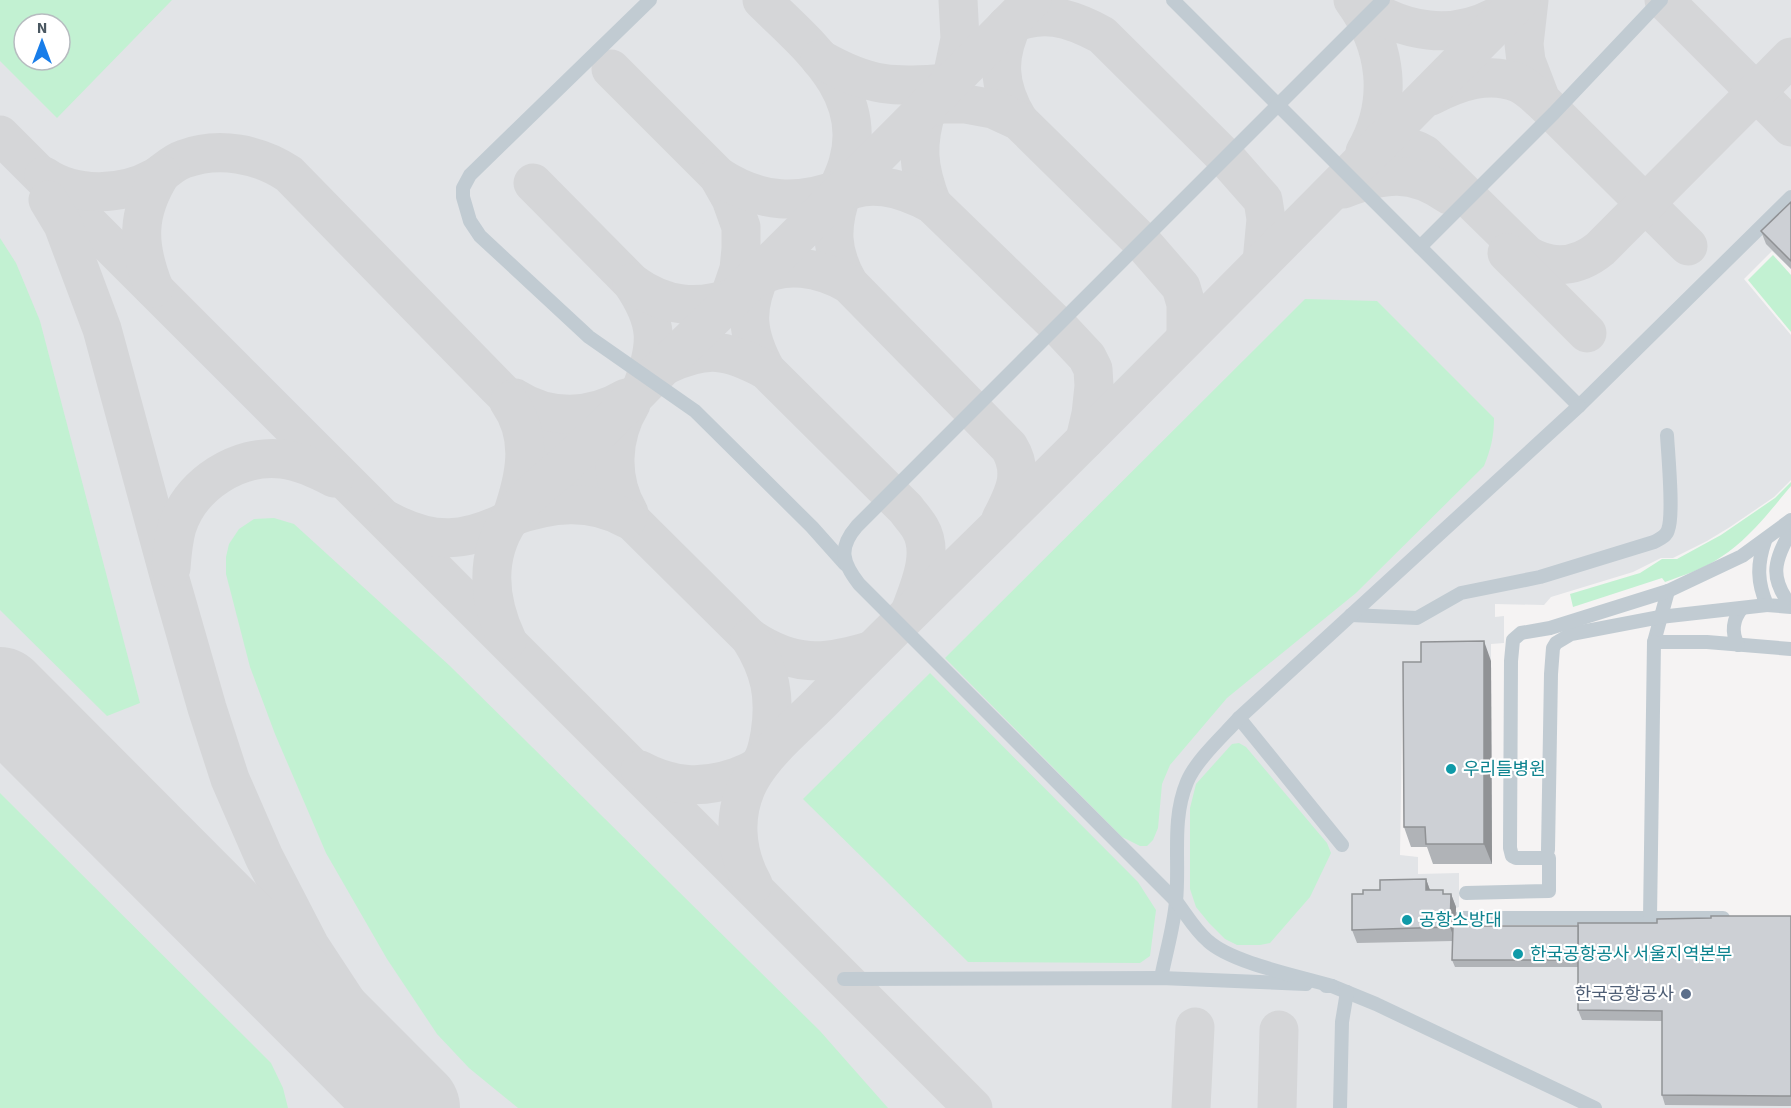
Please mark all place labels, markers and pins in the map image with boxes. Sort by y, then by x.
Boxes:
place label: 우리들병원 [1463,757,1546,782]
marker: 우리들병원 [1444,762,1458,776]
place label: 공항소방대 [1419,908,1502,933]
marker: 공항소방대 [1400,913,1414,927]
place label: 한국공항공사 서울지역본부 [1530,942,1732,967]
marker: 한국공항공사 서울지역본부 [1511,947,1525,961]
place label: 한국공항공사 [1575,982,1674,1007]
marker: 한국공항공사 [1679,987,1693,1001]

